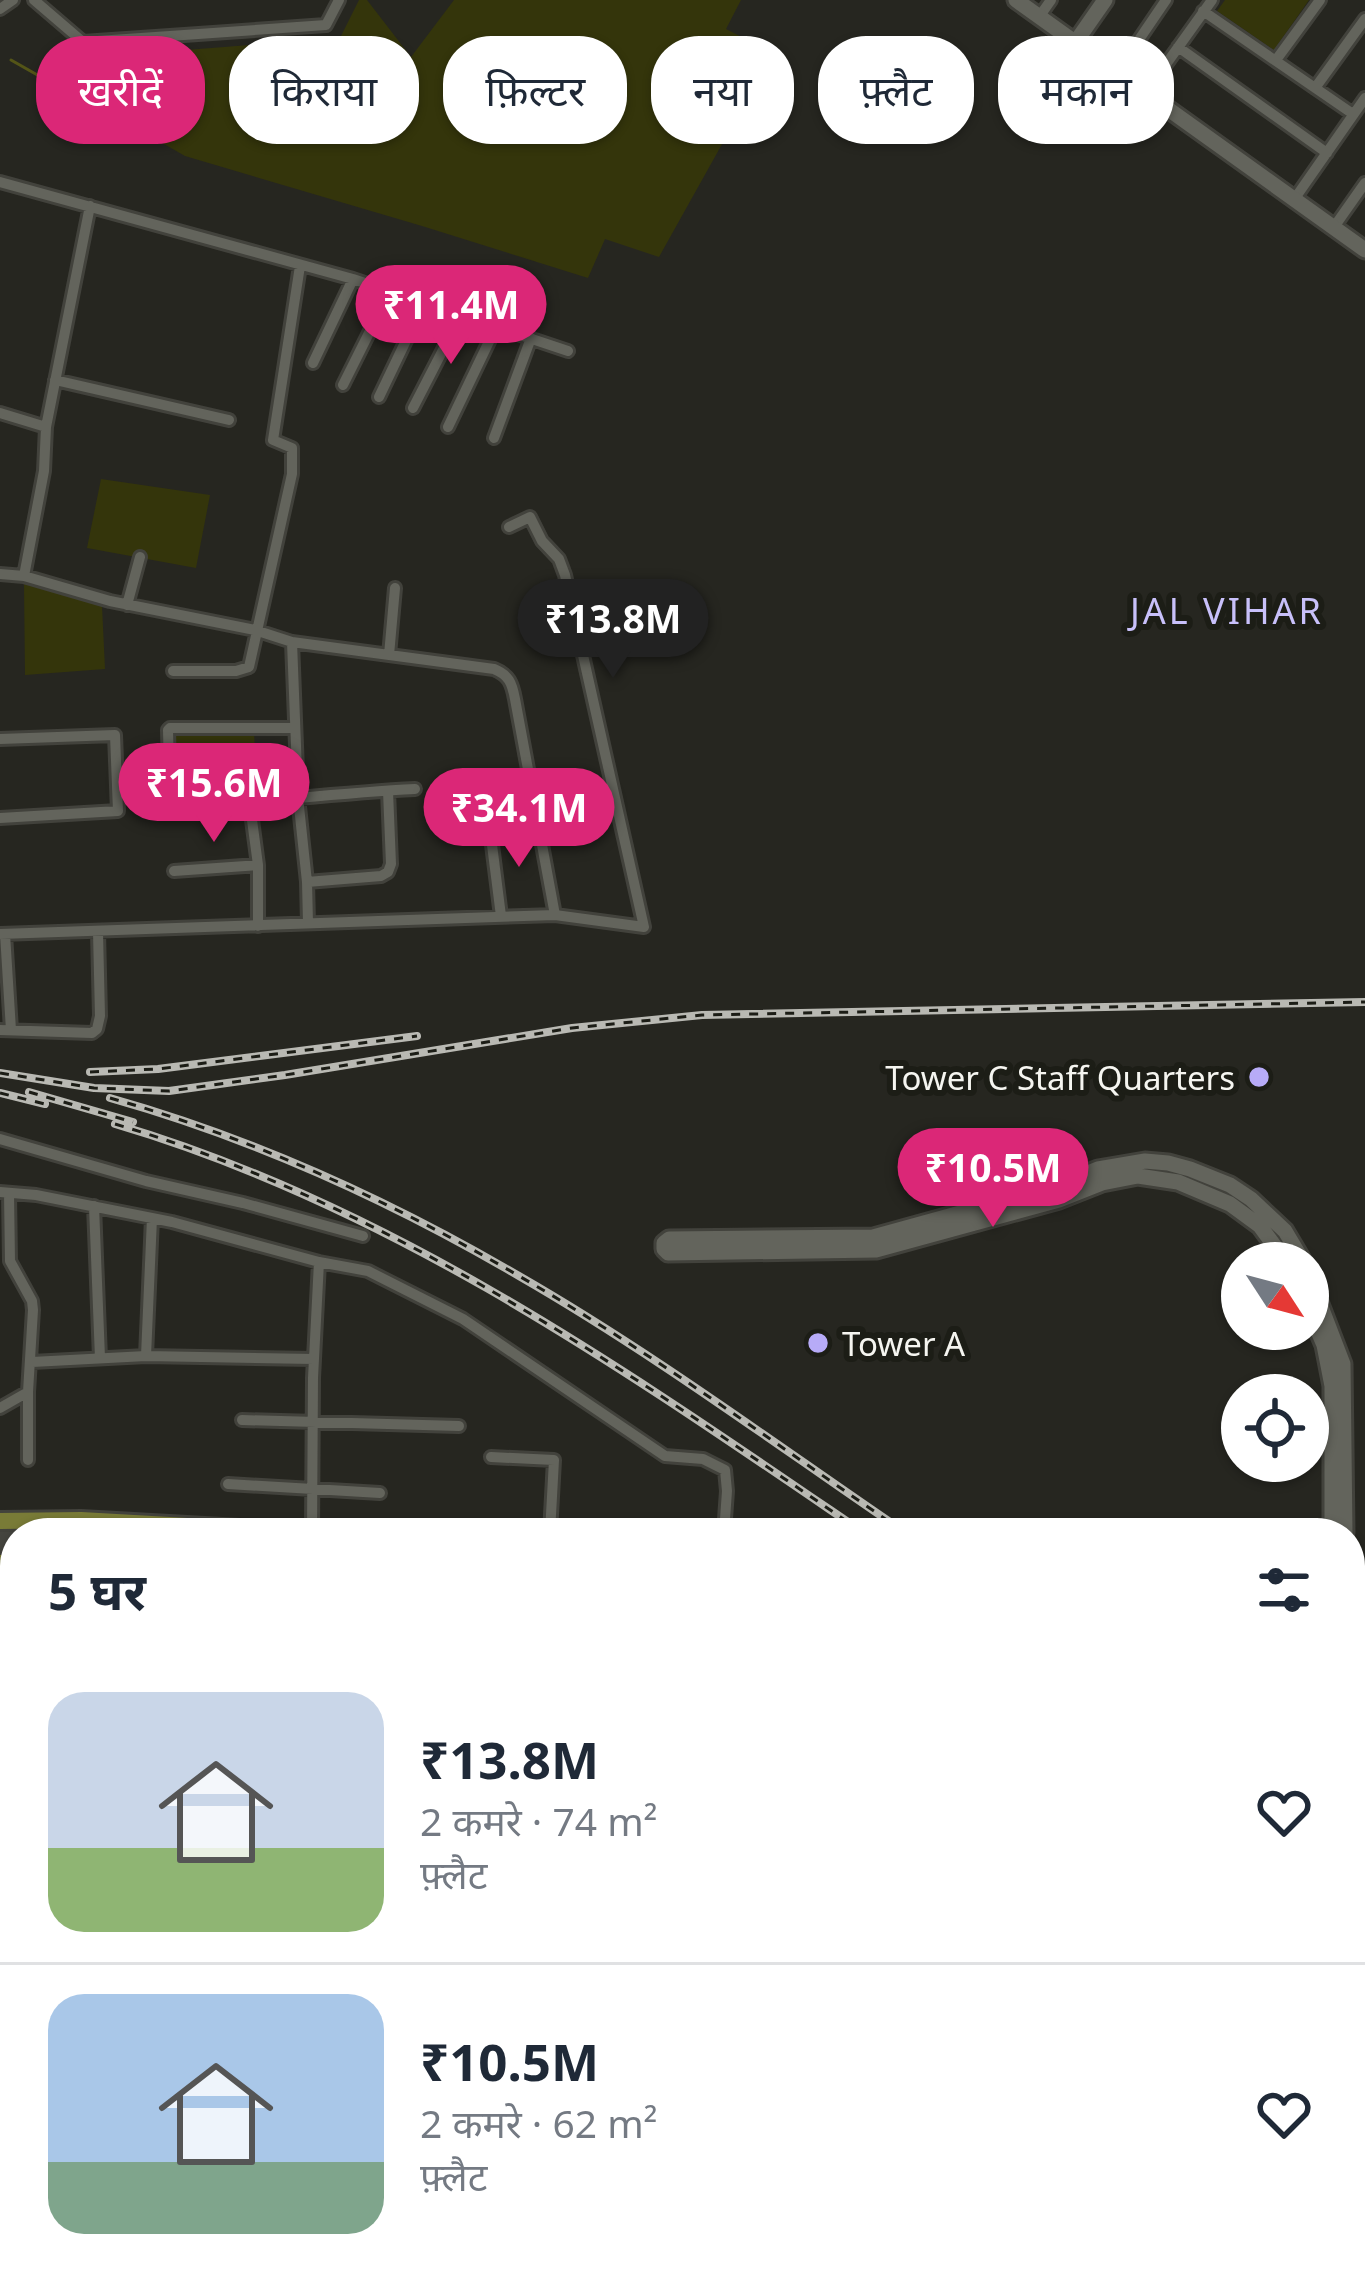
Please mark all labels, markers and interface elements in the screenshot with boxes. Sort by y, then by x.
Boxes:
chip: खरीदें [36,36,205,144]
chip: किराया [229,36,419,144]
chip: फ़िल्टर [443,36,627,144]
chip: नया [651,36,794,144]
chip: फ़्लैट [818,36,974,144]
chip: मकान [998,36,1174,144]
pin: ₹11.4M [353,265,549,367]
text: ₹11.4M [383,277,519,330]
pin: ₹13.8M [515,579,711,681]
district label: JAL VIHAR [1127,586,1324,635]
text: ₹13.8M [545,591,681,644]
pin: ₹15.6M [116,743,312,845]
text: ₹15.6M [146,755,282,808]
pin: ₹34.1M [421,768,617,870]
text: ₹34.1M [451,780,587,833]
place label: Tower C Staff Quarters [885,1055,1235,1100]
marker: Tower C Staff Quarters [1246,1064,1272,1090]
pin: ₹10.5M [895,1128,1091,1230]
text: ₹10.5M [925,1140,1061,1193]
north arrow [1221,1242,1329,1350]
map controls [1221,1242,1329,1482]
place label: Tower A [842,1321,966,1366]
marker: Tower A [805,1330,831,1356]
button: locate [1221,1374,1329,1482]
text: 5 घर [48,1555,146,1625]
icon: filters [1251,1557,1317,1623]
text: ₹13.8M [420,1724,599,1794]
icon: home [144,1740,288,1884]
icon: heart [1251,1779,1317,1845]
text: 2 कमरे · 74 m² [420,1794,657,1847]
text: फ़्लैट [420,1847,487,1900]
text: ₹10.5M [420,2026,599,2096]
icon: home [144,2042,288,2186]
icon: heart [1251,2081,1317,2147]
text: 2 कमरे · 62 m² [420,2096,657,2149]
text: फ़्लैट [420,2149,487,2202]

